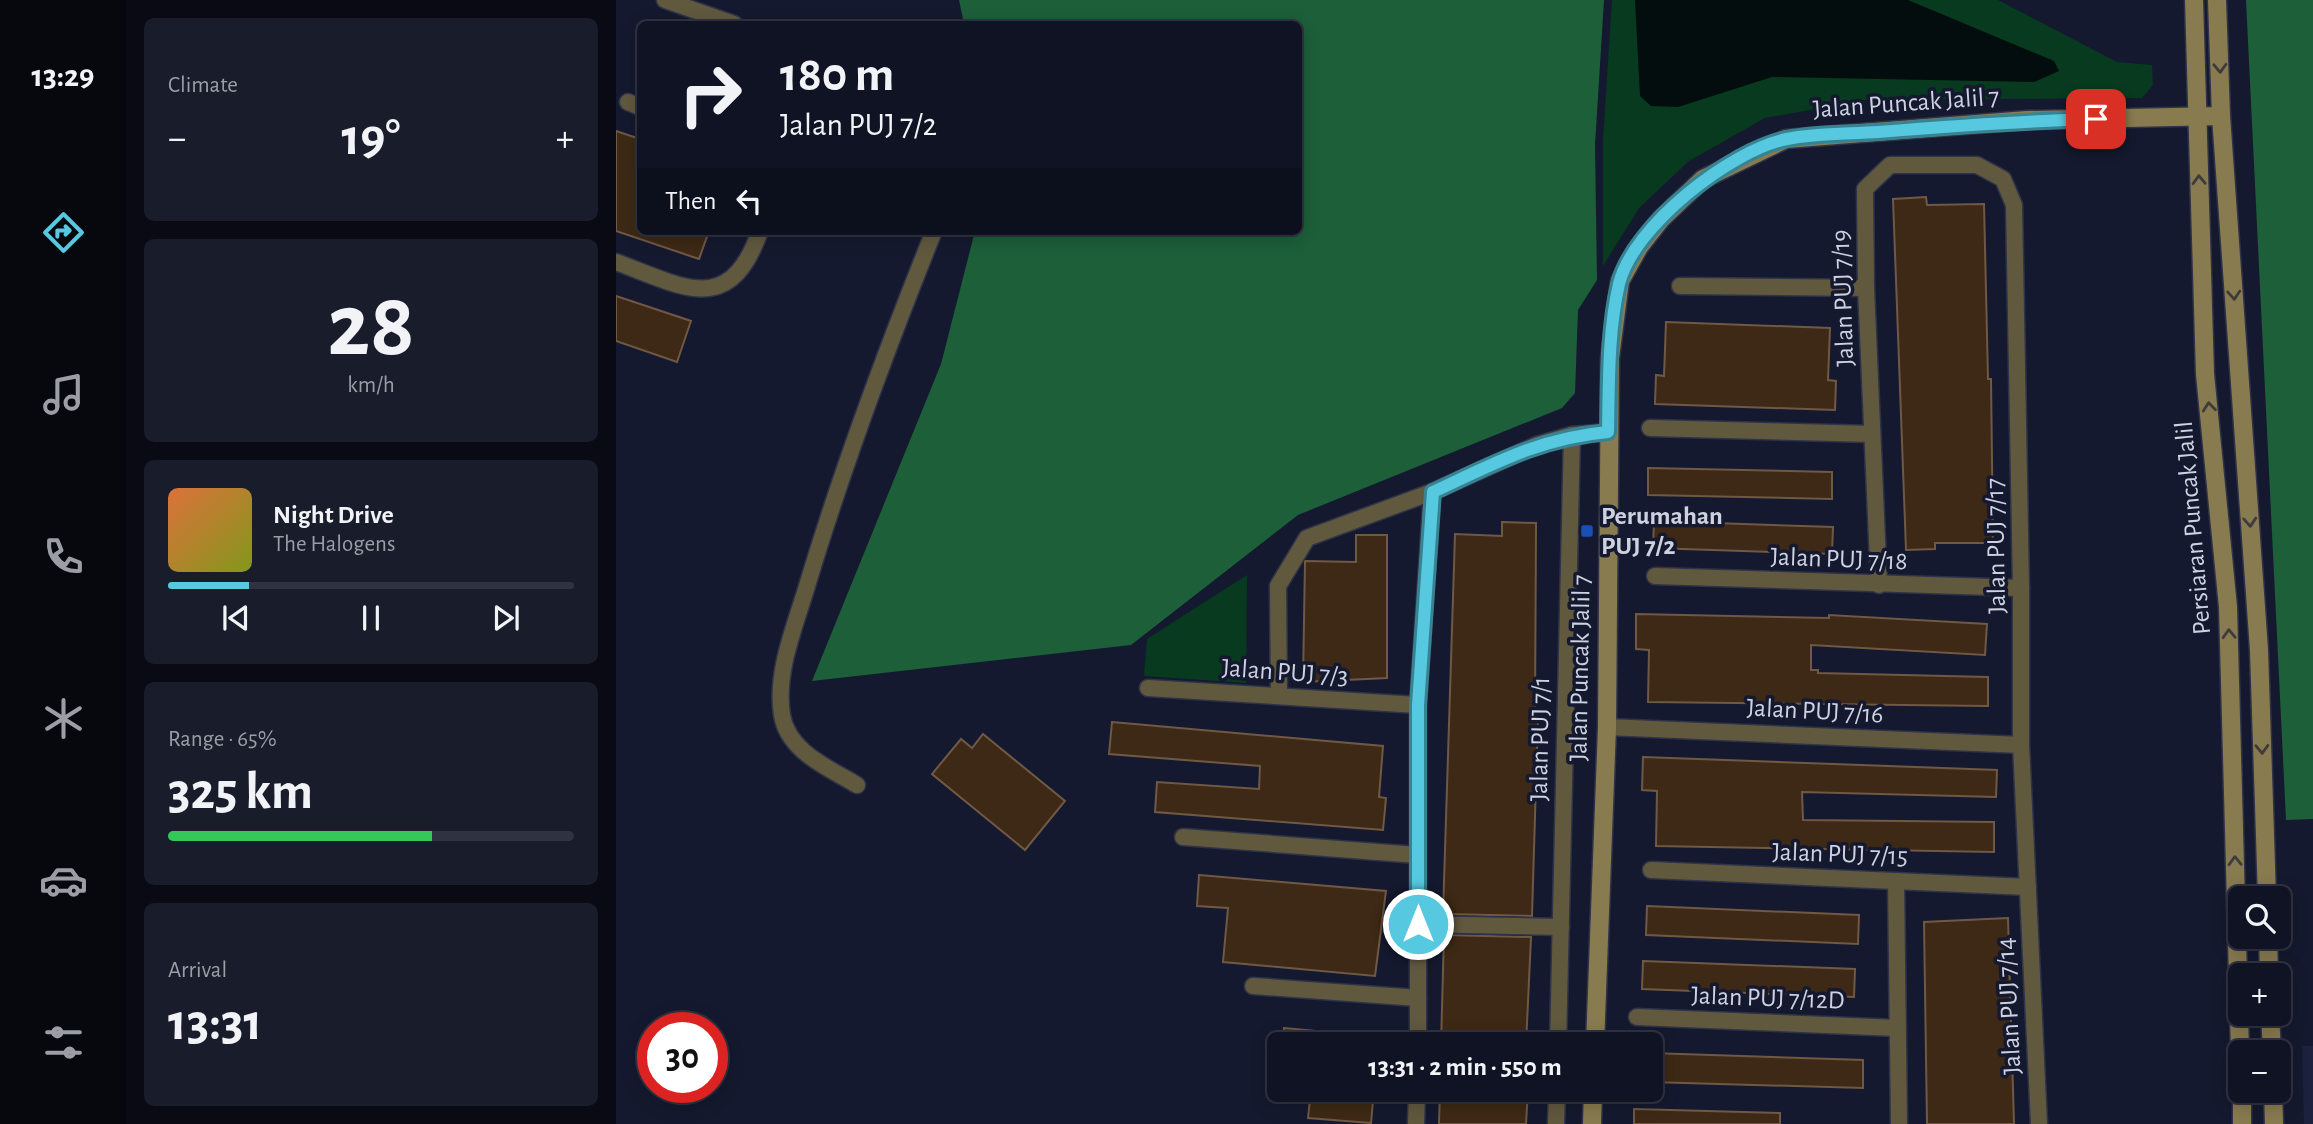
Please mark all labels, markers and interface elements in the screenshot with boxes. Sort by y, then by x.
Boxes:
icon: right [665,49,756,140]
text: 180 m [780,51,894,100]
text: 13:29 [31,60,95,92]
one-way arrow [2212,63,2227,74]
text: Climate [168,74,238,97]
street label: Jalan Puncak Jalil 7 [1812,84,2000,122]
pin [2066,89,2126,149]
icon: arrive [2077,100,2115,138]
text: Jalan PUJ 7/2 [780,109,937,141]
text: 19° [341,112,401,164]
text: − [168,120,186,158]
text: + [556,120,574,158]
one-way arrow [2191,174,2207,185]
icon: left [730,182,768,220]
text: Then [665,188,716,214]
icon: directions [39,208,88,257]
street label: Jalan PUJ 7/19 [1828,229,1858,367]
text: 28 [327,281,415,372]
one-way arrow [2226,290,2241,301]
icon: music [39,370,88,419]
text: km/h [347,374,395,397]
one-way arrow [2201,401,2216,413]
street label: Persiaran Puncak Jalil [2171,420,2215,636]
street label: Jalan PUJ 7/17 [1982,478,2010,614]
text: Night Drive [273,502,394,528]
place label: Perumahan PUJ 7/2 [1601,503,1723,559]
one-way arrow [2242,517,2257,528]
marker: Perumahan PUJ 7/2 [1579,523,1595,539]
icon: phone [39,532,88,581]
text: The Halogens [273,533,395,556]
street label: Jalan PUJ 7/18 [1770,544,1908,574]
street label: Jalan Puncak Jalil 7 [1565,574,1595,762]
icon: previous [217,599,255,637]
icon: pause [352,599,390,637]
icon: next [487,599,525,637]
one-way arrow [2221,628,2237,638]
street label: Jalan PUJ 7/3 [1221,655,1349,689]
street label: Jalan PUJ 7/1 [1526,676,1554,802]
icon: climate [39,694,88,743]
street label: Jalan PUJ 7/16 [1746,694,1884,728]
text: Range · 65% [168,728,277,751]
one-way arrow [2254,745,2270,755]
text: 325 km [168,766,313,818]
street label: Jalan PUJ 7/15 [1772,839,1908,869]
one-way arrow [2228,855,2243,866]
icon: car [39,856,88,905]
map controls [2228,886,2291,1103]
button: search [2228,886,2291,949]
position arrow [1381,887,1455,961]
street label: Jalan PUJ 7/14 [1992,937,2026,1075]
text: Arrival [168,959,227,982]
button: + [2228,963,2291,1026]
street label: Jalan PUJ 7/12D [1691,982,1845,1014]
text: 13:31 [168,997,262,1049]
speed limit sign: 30 [637,1012,728,1103]
icon: filters [39,1018,88,1067]
button: − [2228,1040,2291,1103]
text: 13:31 · 2 min · 550 m [1368,1054,1562,1080]

